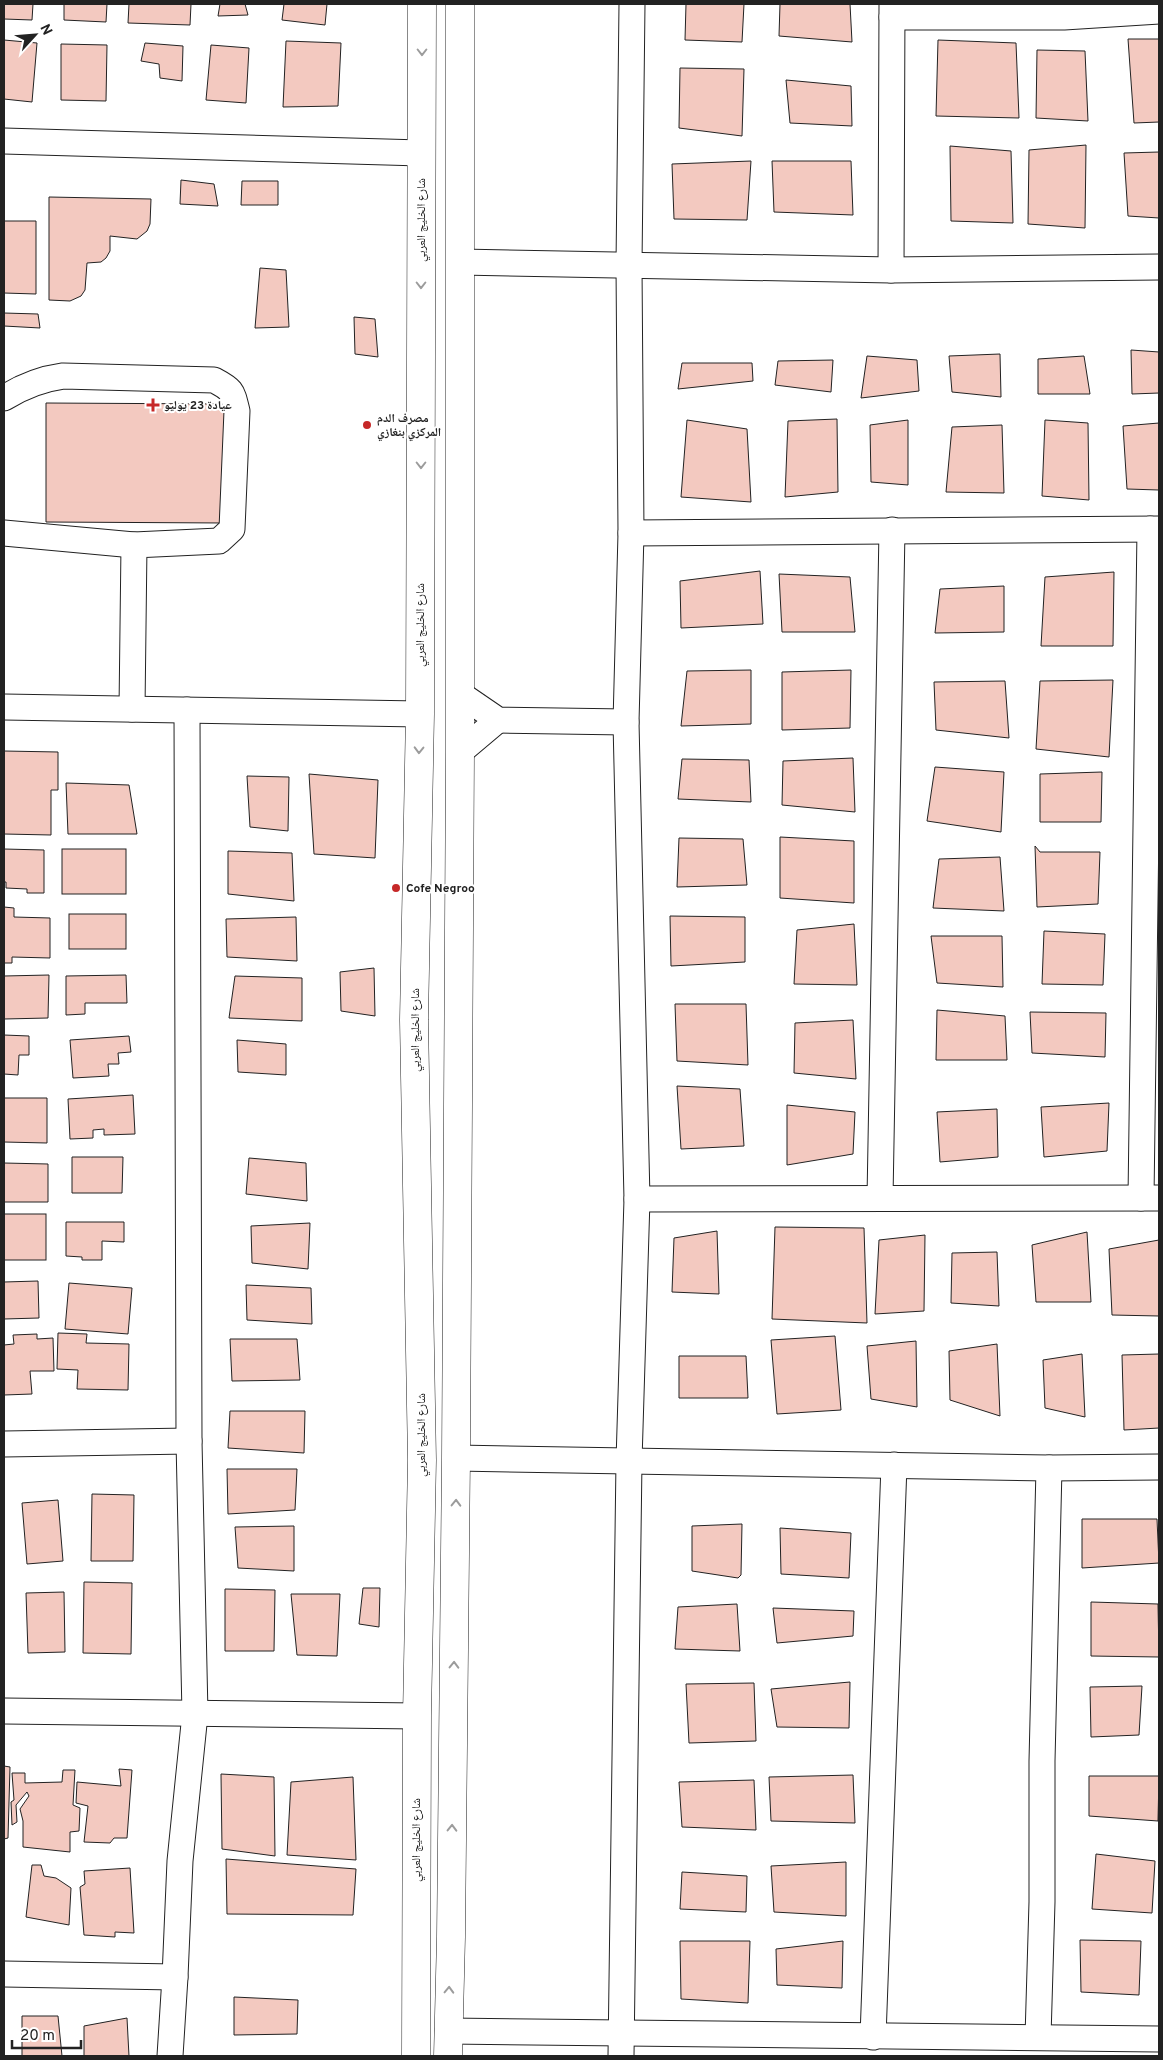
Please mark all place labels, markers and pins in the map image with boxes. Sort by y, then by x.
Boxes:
marker: عيادة 23 يوليو [146,398,160,412]
place label: عيادة 23 يوليو [164,398,232,414]
place label: مصرف الدم المركزي بنغازي [377,411,441,442]
marker: مصرف الدم المركزي بنغازي [361,419,373,431]
place label: Cofe Negroo [406,881,475,897]
marker: Cofe Negroo [390,882,402,894]

